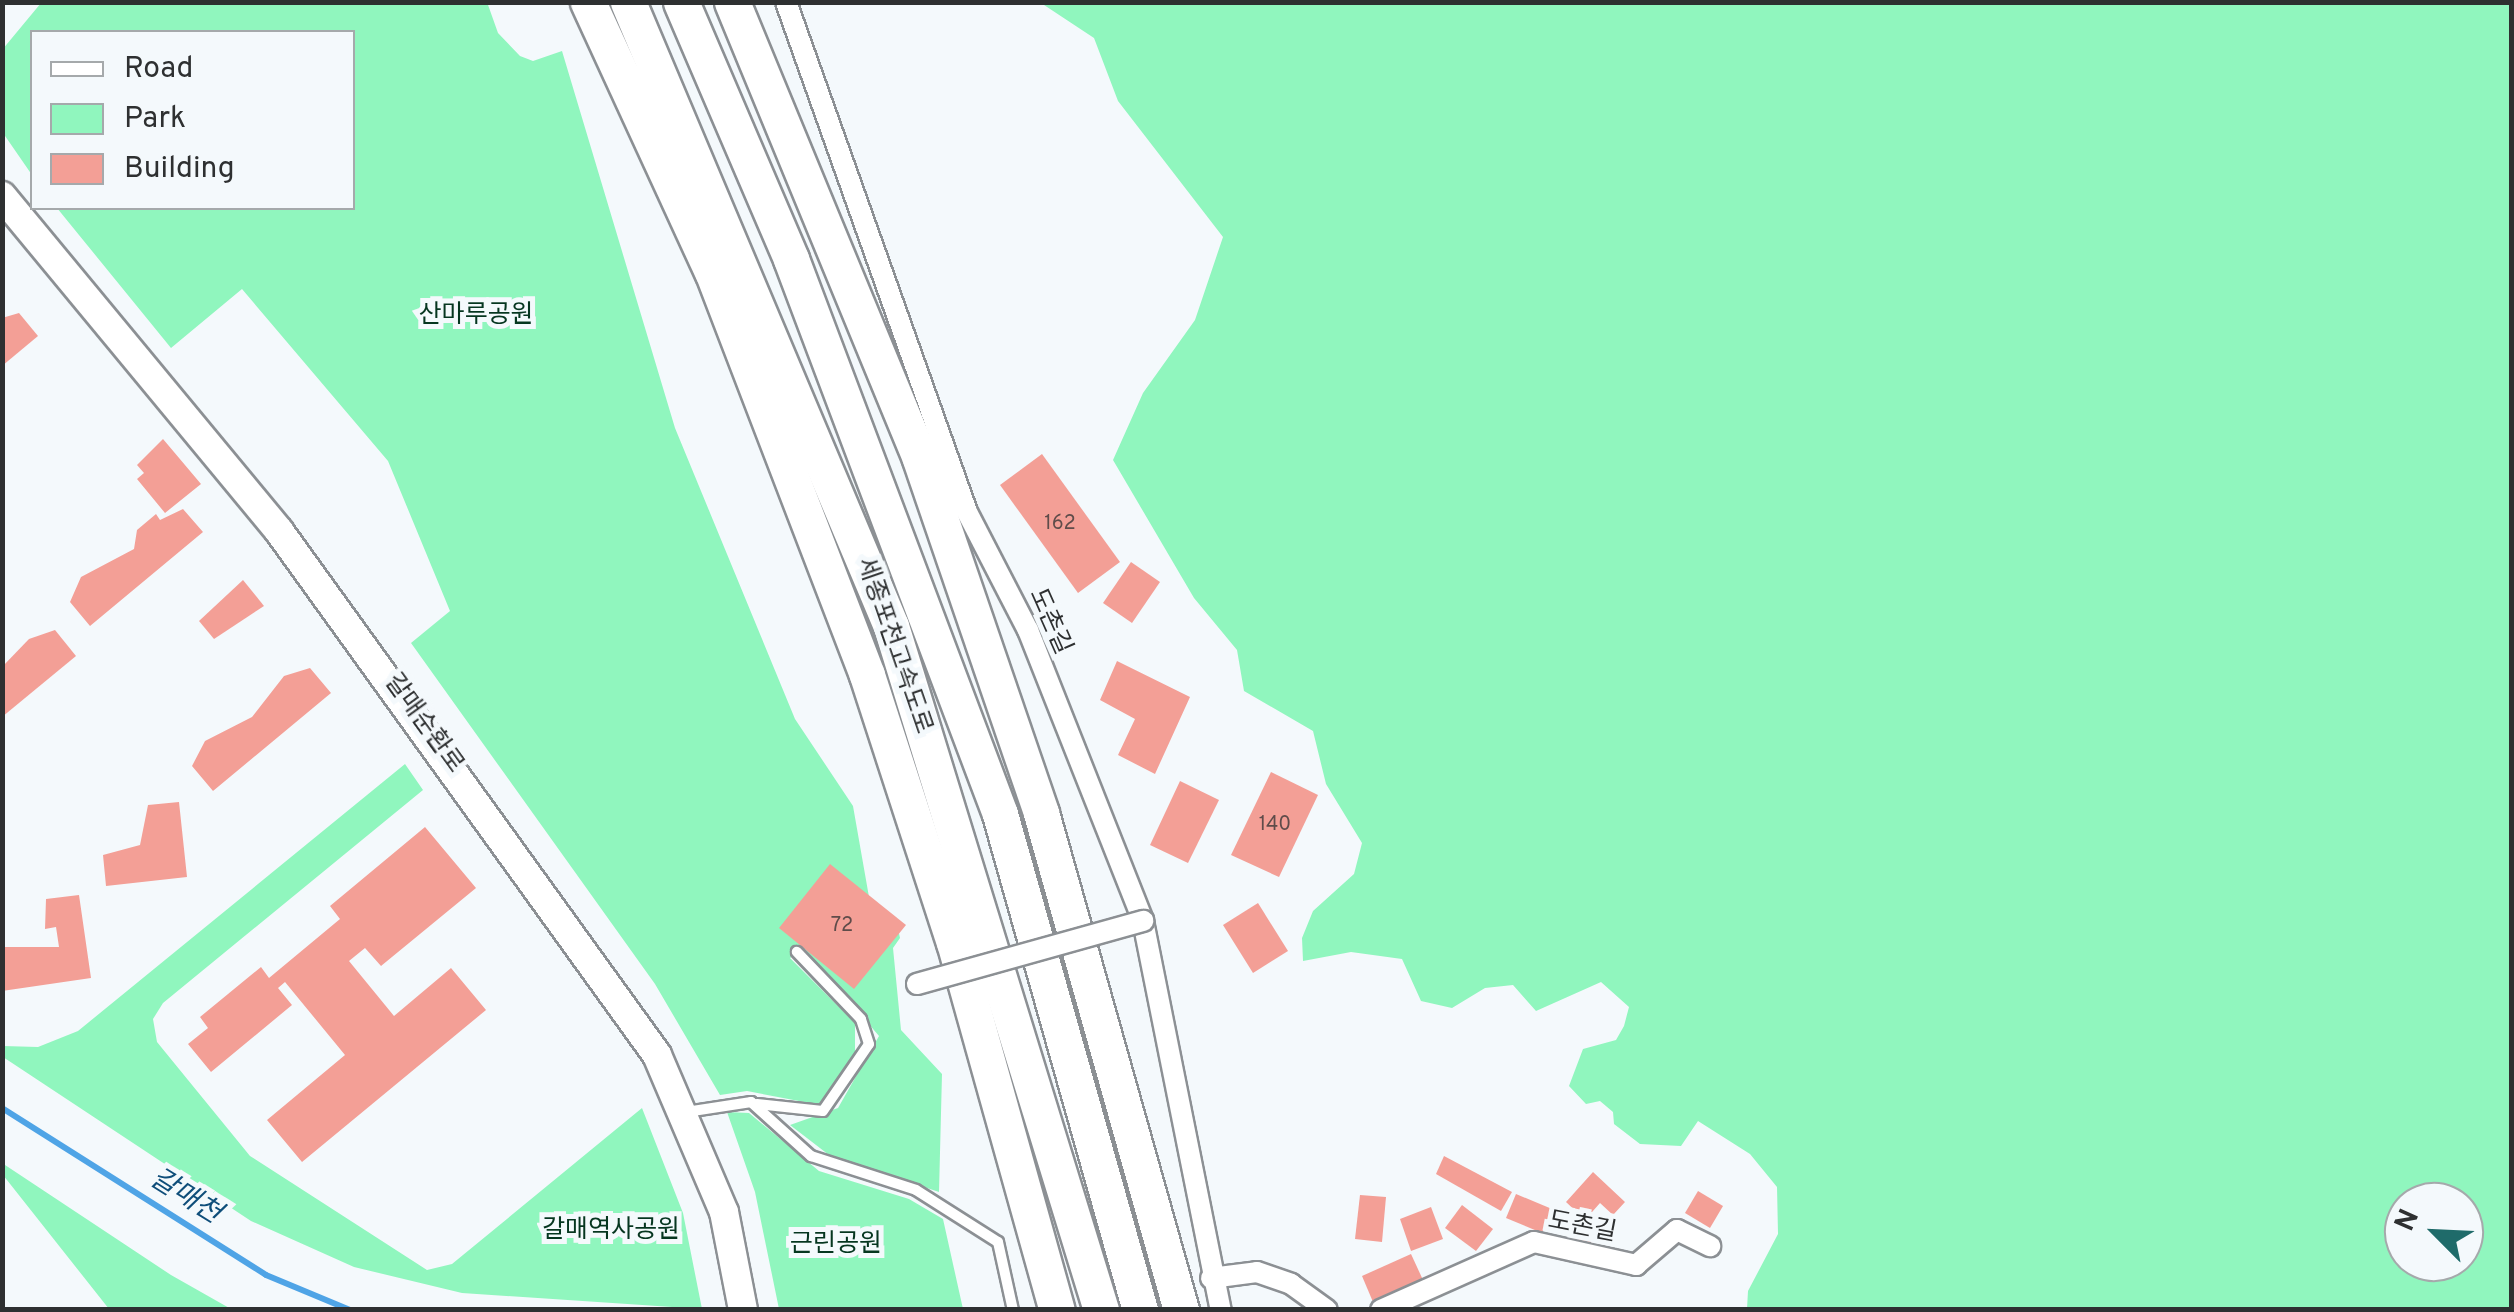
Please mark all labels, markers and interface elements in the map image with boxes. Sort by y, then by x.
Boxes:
legend [30,30,355,210]
text: Road [124,51,193,88]
text: Park [124,101,186,138]
text: Building [124,151,235,188]
park label: 산마루공원 [419,301,533,331]
house number: 162 [1044,512,1076,536]
street label: 세종포천고속도로 [849,554,937,738]
street label: 도촌길 [1021,584,1077,660]
street label: 갈매순환로 [377,669,469,779]
house number: 140 [1259,813,1291,837]
house number: 72 [831,914,853,938]
water label: 갈매천 [143,1162,227,1232]
north arrow [2384,1182,2484,1282]
text: N [2388,1204,2429,1237]
street label: 도촌길 [1545,1207,1619,1249]
park label: 갈매역사공원 [542,1216,680,1246]
park label: 근린공원 [790,1230,882,1260]

